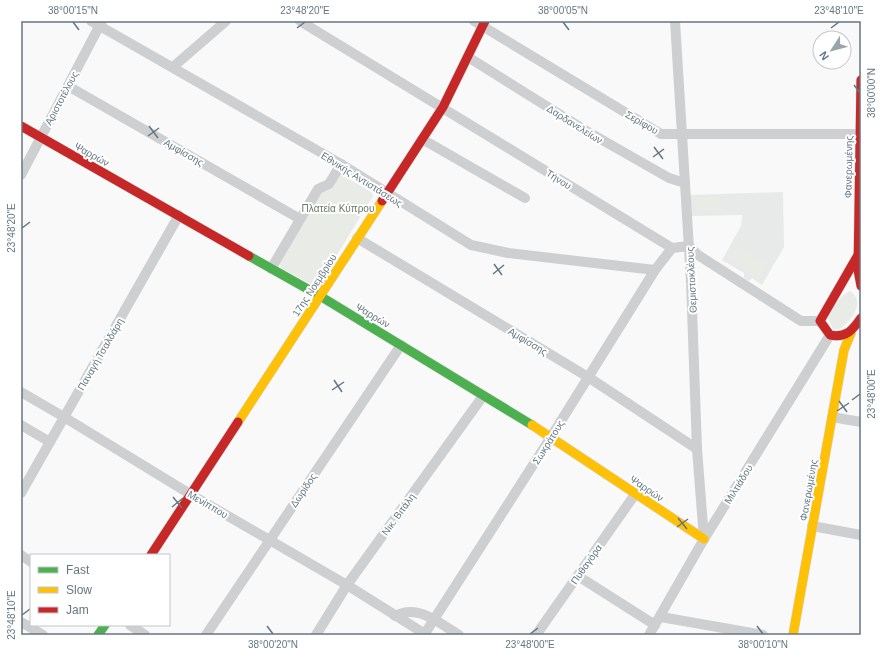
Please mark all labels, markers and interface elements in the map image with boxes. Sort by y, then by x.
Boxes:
text: 38°00'15"N [48,5,98,16]
text: 23°48'20"E [280,5,330,16]
text: 38°00'05"N [538,5,588,16]
text: 23°48'10"E [814,5,864,16]
north arrow [812,30,852,70]
text: N [817,49,831,63]
text: 38°00'00"N [866,68,877,118]
street label: Αριστοτέλους [43,69,80,127]
street label: Δαρδανελείων [545,103,605,146]
street label: Σερίφου [623,109,660,136]
street label: Φανερωμένης [842,136,855,198]
street label: Αμφίσσης [162,137,206,168]
street label: Ψαρρών [72,140,111,168]
street label: Εθνικής Αντιστάσεως [319,150,405,209]
street label: Τήνου [544,167,573,191]
text: 23°48'20"E [6,203,17,253]
park label: Πλατεία Κύπρου [302,203,374,214]
street label: Θεμιστοκλέους [684,247,699,313]
street label: 17ης Νοεμβρίου [290,252,339,318]
street label: Ψαρρών [354,301,392,330]
street label: Παναγή Τσαλδάρη [75,316,126,392]
street label: Αμφίσσης [506,325,550,358]
text: 23°48'00"E [866,369,877,419]
street label: Σωκράτους [530,418,566,466]
street label: Φανερωμένης [798,458,819,522]
street label: Μιλτιάδου [722,463,755,506]
street label: Δωρίδος [288,471,319,509]
street label: Ψαρρών [628,473,666,504]
street label: Μενίππου [186,488,230,520]
street label: Νικ. Βιτάλη [380,491,417,537]
street label: Πυθαγόρα [569,542,604,586]
legend [30,554,170,626]
text: Fast [66,563,90,577]
text: Slow [66,583,92,597]
text: 23°48'10"E [6,590,17,640]
text: Jam [66,603,89,617]
text: 38°00'20"N [248,639,298,650]
text: 23°48'00"E [505,639,555,650]
text: 38°00'10"N [738,639,788,650]

